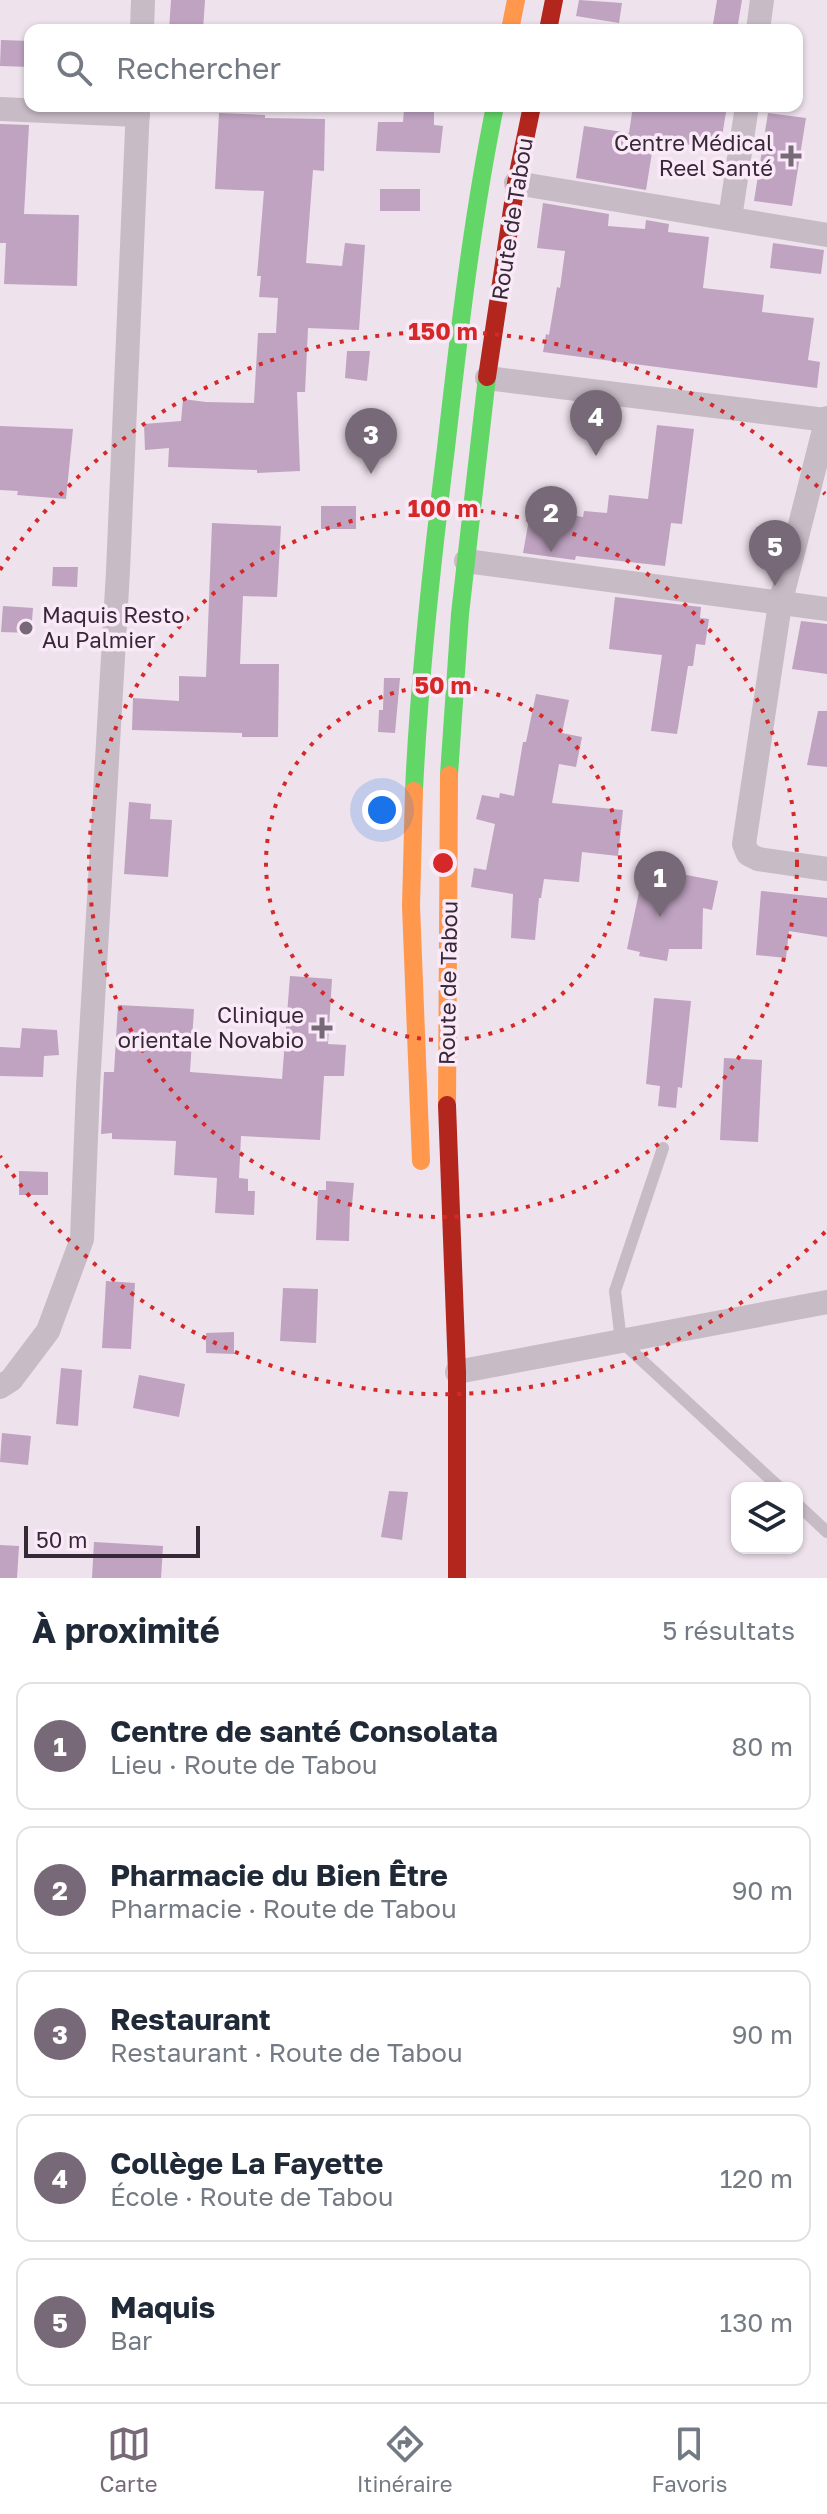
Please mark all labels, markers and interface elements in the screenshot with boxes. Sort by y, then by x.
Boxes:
search box [24,24,803,112]
icon: search [52,46,96,90]
text: Rechercher [116,50,281,86]
place label: Centre Médical Reel Santé [614,129,773,181]
street label: Route de Tabou [485,136,538,302]
marker: Centre Médical Reel Santé [780,145,802,167]
text: 150 m [408,316,478,345]
pin: 4 [570,390,622,456]
pin: 3 [345,408,397,474]
pin: 2 [525,486,577,552]
text: 100 m [408,493,478,522]
pin: 5 [749,520,801,586]
place label: Maquis Resto Au Palmier [42,601,184,653]
marker: Maquis Resto Au Palmier [17,619,35,637]
text: 50 m [414,670,472,699]
your location [362,790,402,830]
centre of rings [429,849,457,877]
pin: 1 [634,851,686,917]
street label: Route de Tabou [433,901,462,1065]
place label: Clinique orientale Novabio [118,1001,304,1053]
marker: Clinique orientale Novabio [311,1017,333,1039]
map controls [731,1482,803,1554]
button: layers [731,1482,803,1554]
scale bar [24,1522,200,1558]
text: 50 m [36,1526,87,1553]
text: À proximité [32,1610,220,1650]
text: 5 résultats [662,1615,795,1646]
text: Centre de santé Consolata [110,1713,498,1749]
text: 1 [53,1731,67,1762]
text: 80 m [732,1731,793,1762]
text: Lieu · Route de Tabou [110,1749,378,1780]
text: Pharmacie du Bien Être [110,1857,448,1893]
text: 2 [52,1875,68,1906]
text: 90 m [732,1875,793,1906]
text: Pharmacie · Route de Tabou [110,1893,457,1924]
text: Restaurant [110,2001,271,2037]
text: 3 [52,2019,68,2050]
text: 90 m [732,2019,793,2050]
text: Restaurant · Route de Tabou [110,2037,463,2068]
text: Collège La Fayette [110,2145,383,2181]
text: 4 [52,2163,68,2194]
text: 120 m [720,2163,793,2194]
text: École · Route de Tabou [110,2181,393,2212]
text: Maquis [110,2289,215,2325]
text: 5 [52,2307,68,2338]
text: 130 m [720,2307,793,2338]
text: Bar [110,2325,152,2356]
tab: Carte [100,2422,158,2497]
tab: Itinéraire [357,2422,452,2497]
tab: Favoris [652,2422,727,2497]

